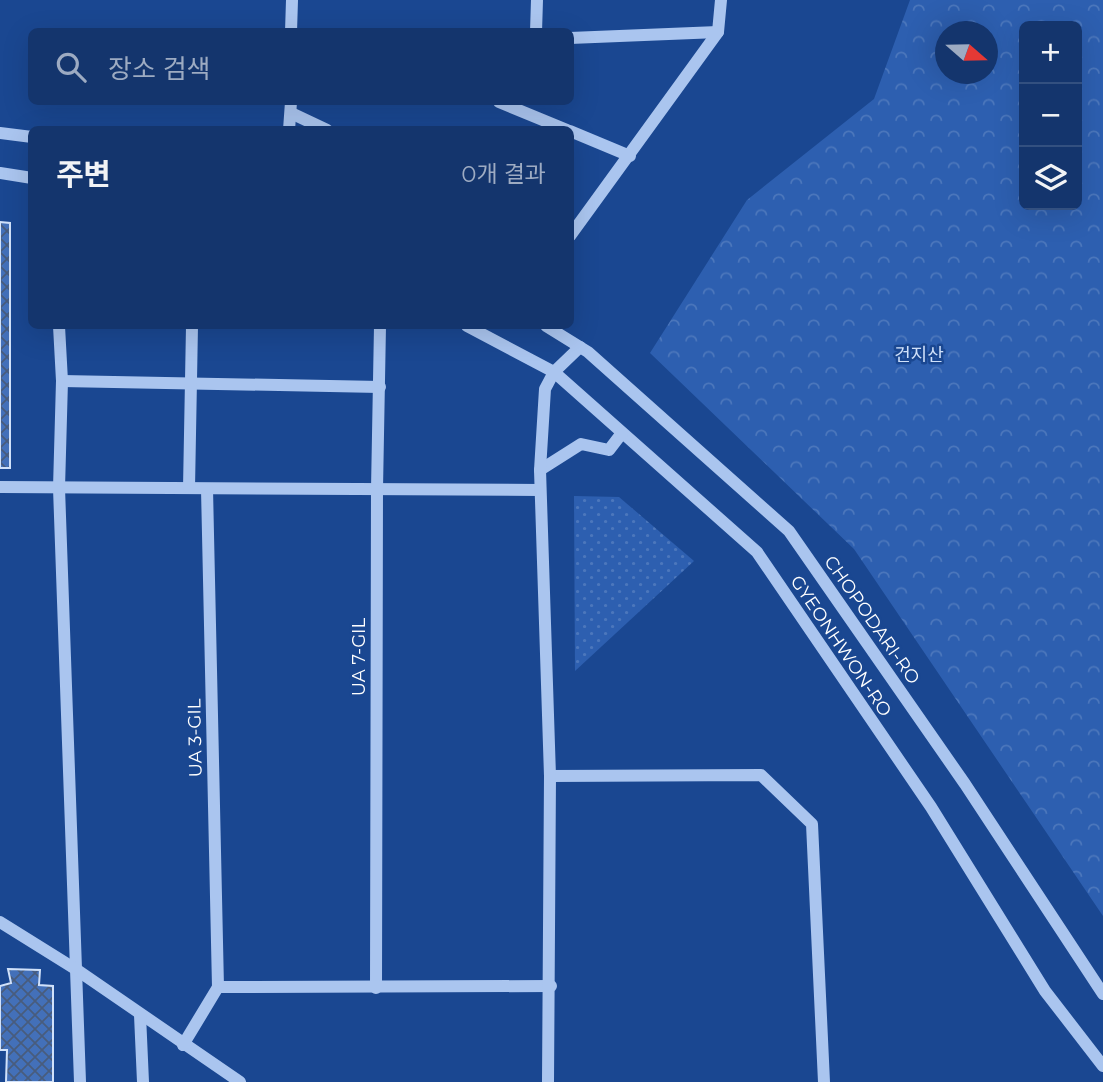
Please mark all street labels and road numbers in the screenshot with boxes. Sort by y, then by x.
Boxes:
street label: CHOPODARI-RO [820,552,924,688]
street label: GYEONHWON-RO [786,571,896,721]
street label: UA 7-GIL [348,617,370,696]
street label: UA 3-GIL [183,698,207,778]

